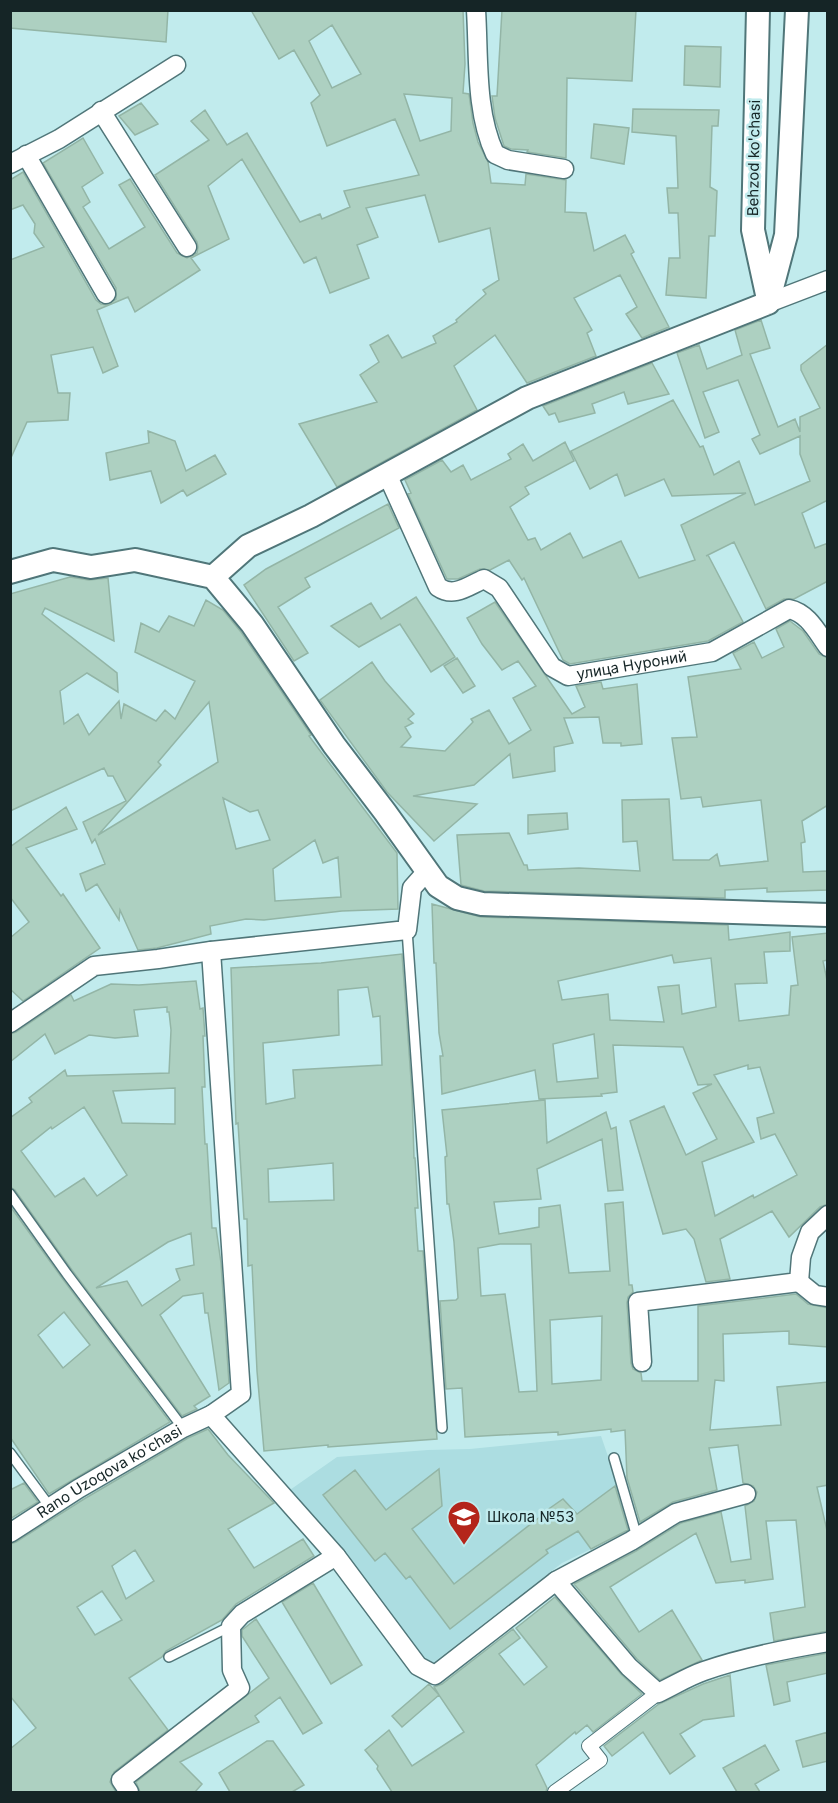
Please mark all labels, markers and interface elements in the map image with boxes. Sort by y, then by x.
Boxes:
street label: Behzod ko'chasi [743,100,764,216]
street label: улица Нуроний [575,646,688,683]
street label: Rano Uzoqova ko'chasi [33,1421,185,1522]
school or university icon: Школа №53 [446,1499,482,1546]
place label: Школа №53 [487,1507,574,1526]

